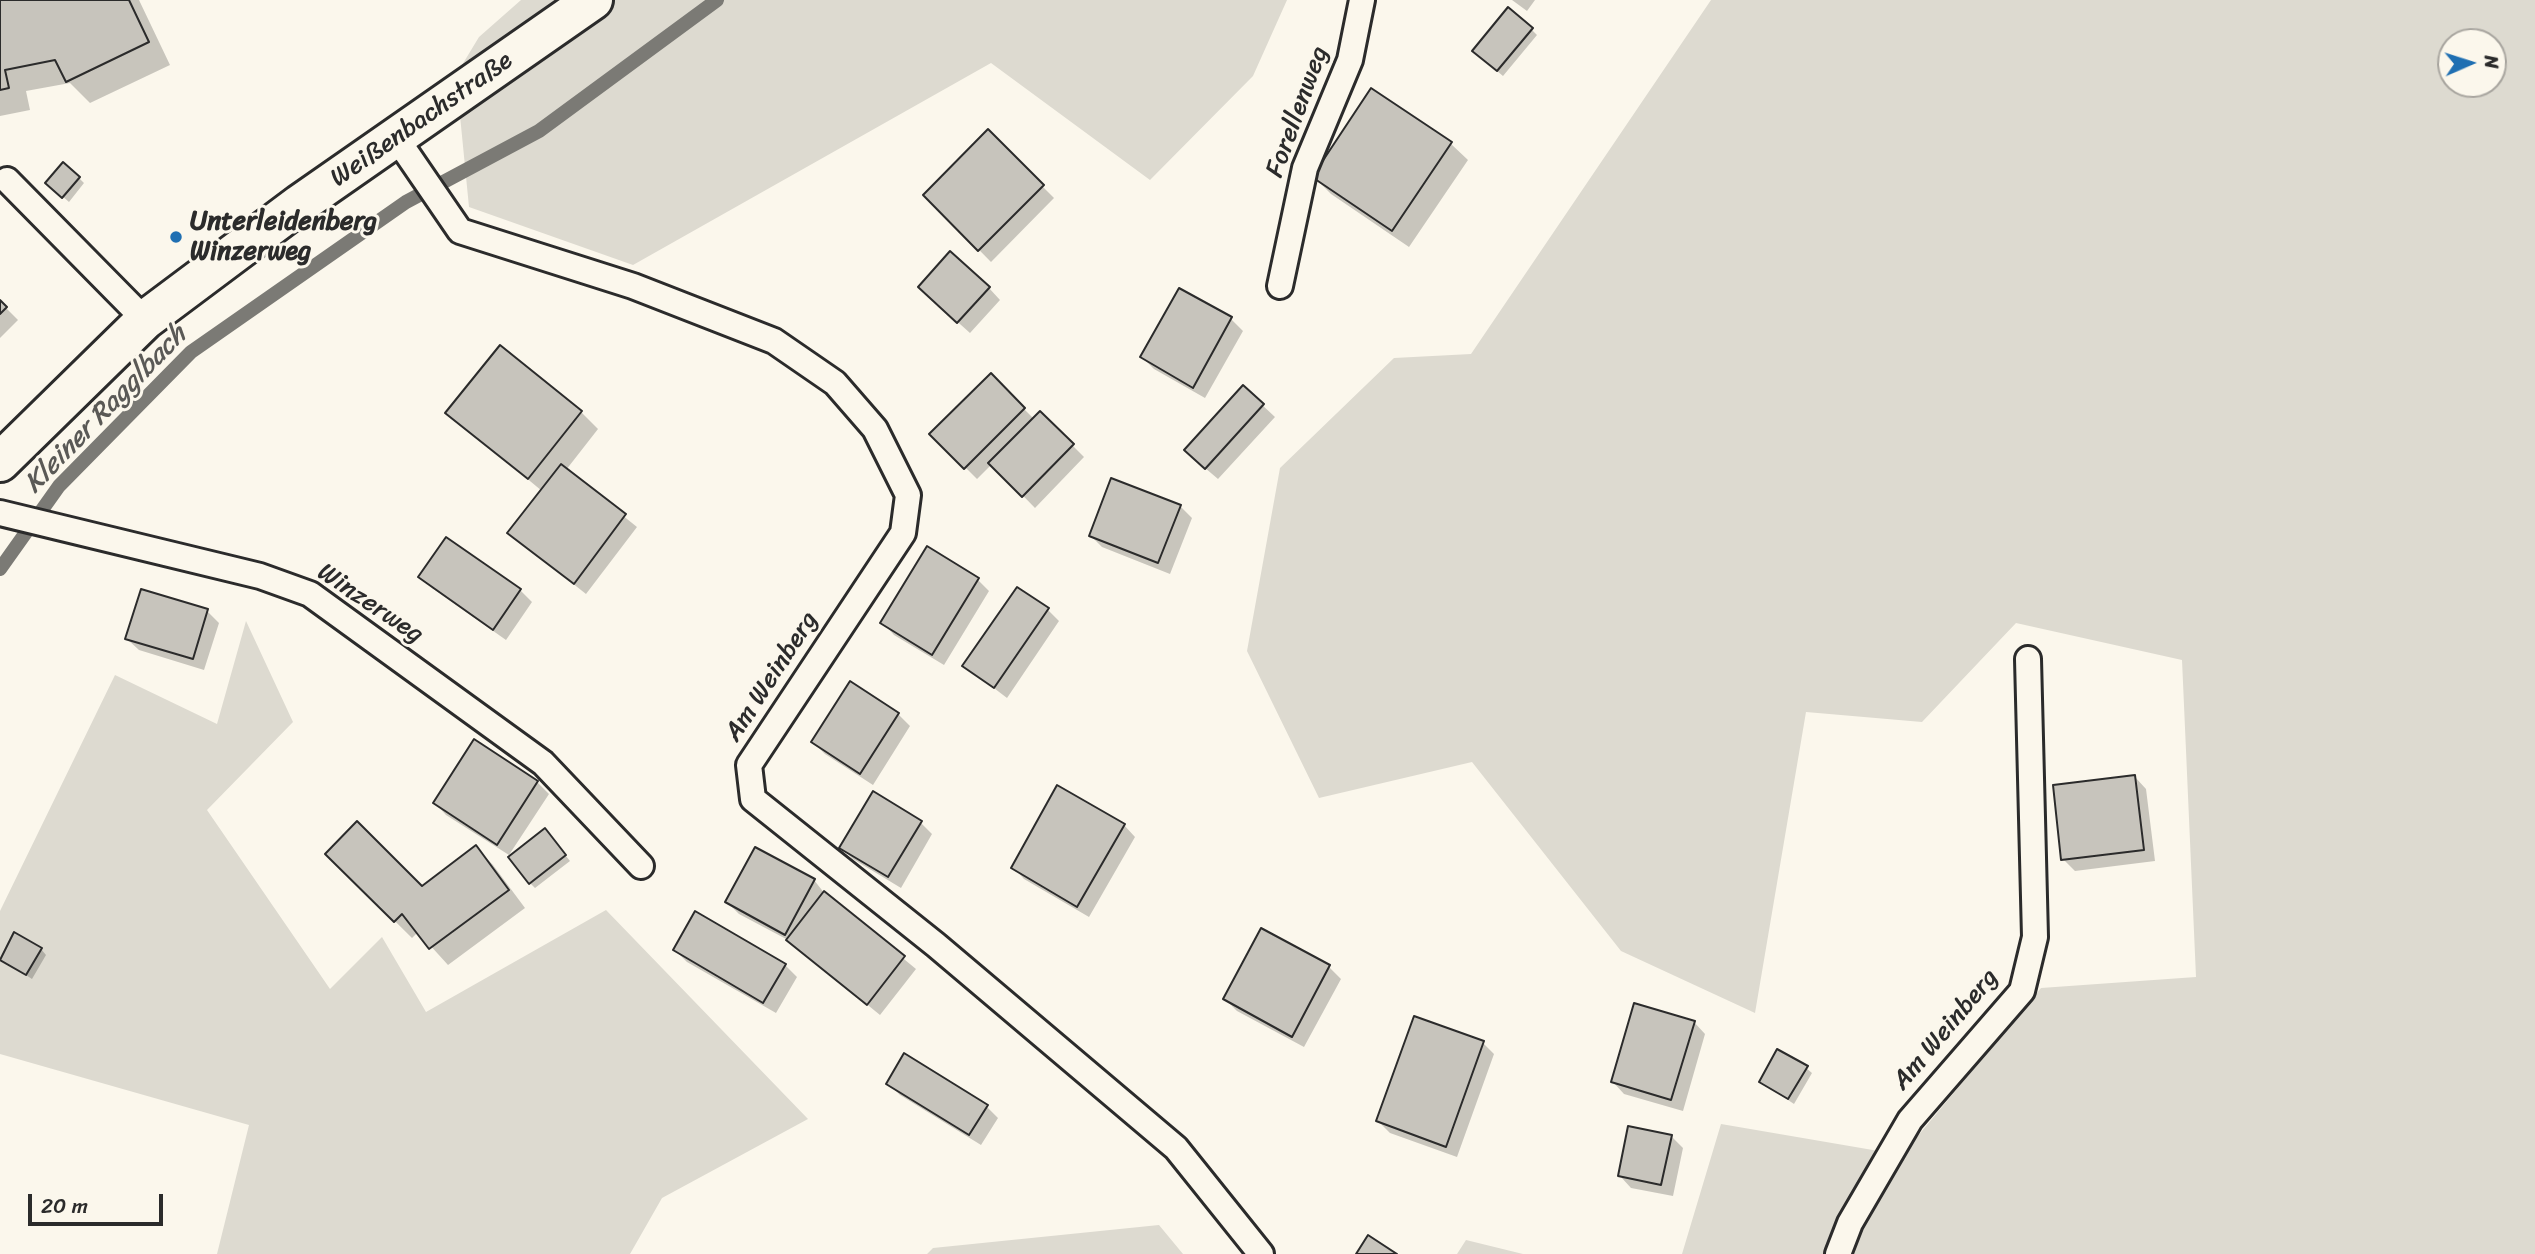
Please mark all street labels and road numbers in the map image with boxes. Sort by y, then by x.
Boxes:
street label: Forellenweg [1260,42,1336,182]
street label: Weißenbachstraße [325,45,519,195]
street label: Winzerweg [311,557,429,651]
street label: Am Weinberg [718,606,826,748]
street label: Am Weinberg [1886,963,2006,1097]

